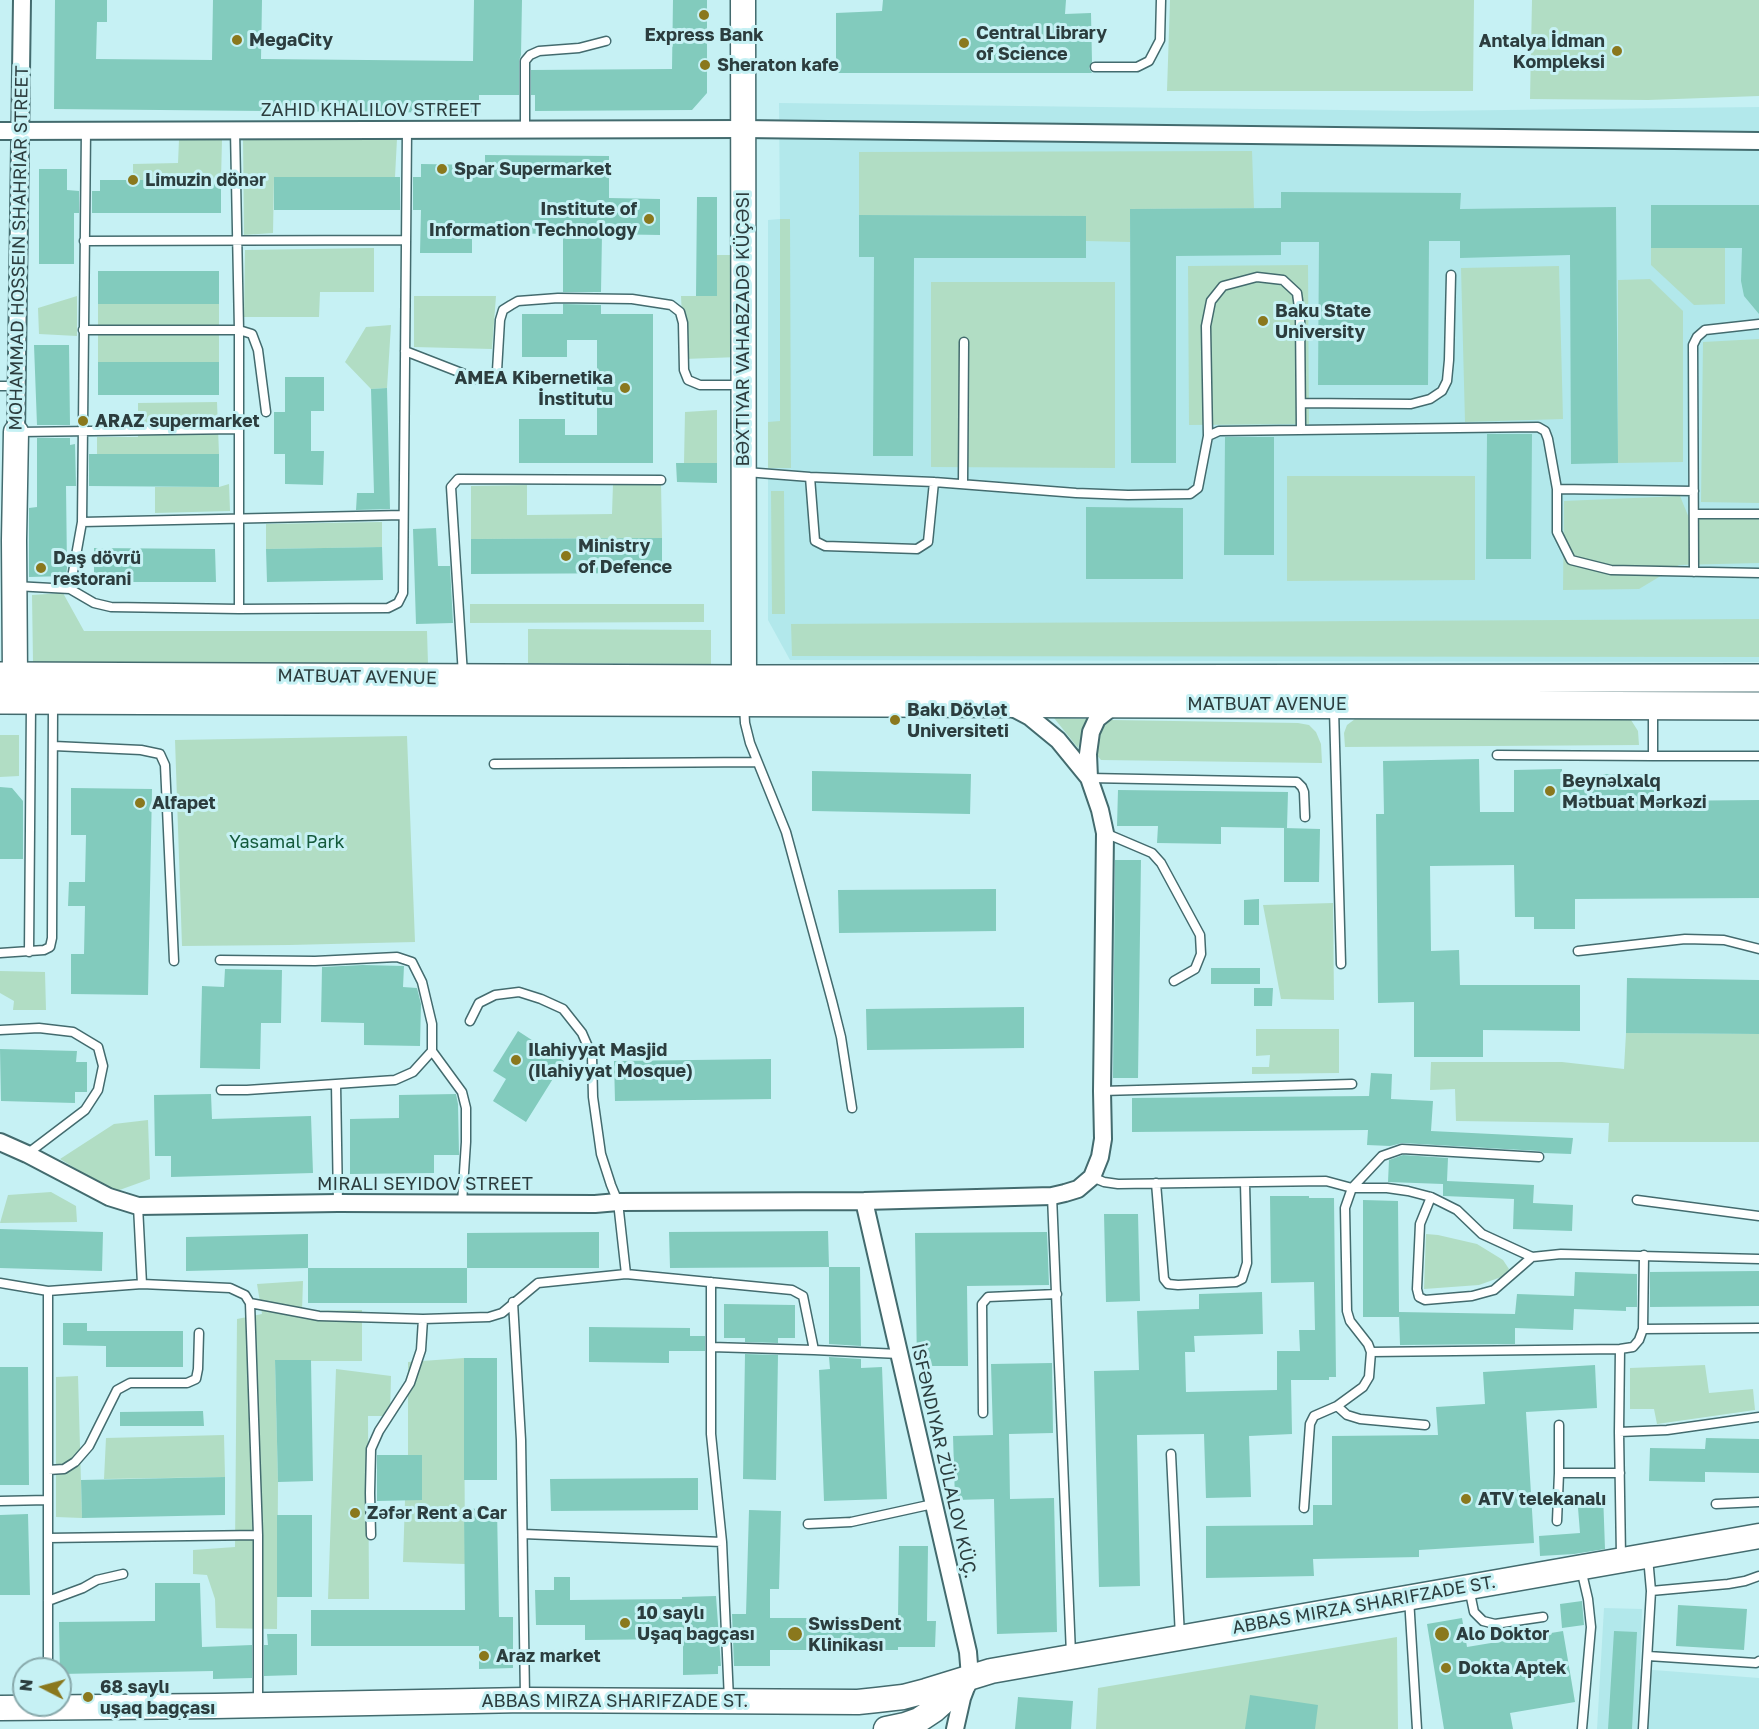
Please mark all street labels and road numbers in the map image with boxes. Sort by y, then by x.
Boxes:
street label: MOHAMMAD HOSSEIN SHAHRIAR STREET [5,65,33,431]
street label: ZAHID KHALILOV STREET [261,99,481,121]
street label: BƏXTIYAR VAHABZADƏ KÜÇƏSI [732,191,754,467]
street label: MATBUAT AVENUE [277,665,437,689]
street label: MATBUAT AVENUE [1187,693,1347,715]
street label: MIRALI SEYIDOV STREET [317,1173,533,1195]
street label: İSFƏNDIYAR ZÜLALOV KÜÇ. [906,1341,982,1581]
street label: ABBAS MIRZA SHARIFZADE ST. [1231,1571,1497,1639]
street label: ABBAS MIRZA SHARIFZADE ST. [482,1690,748,1712]

